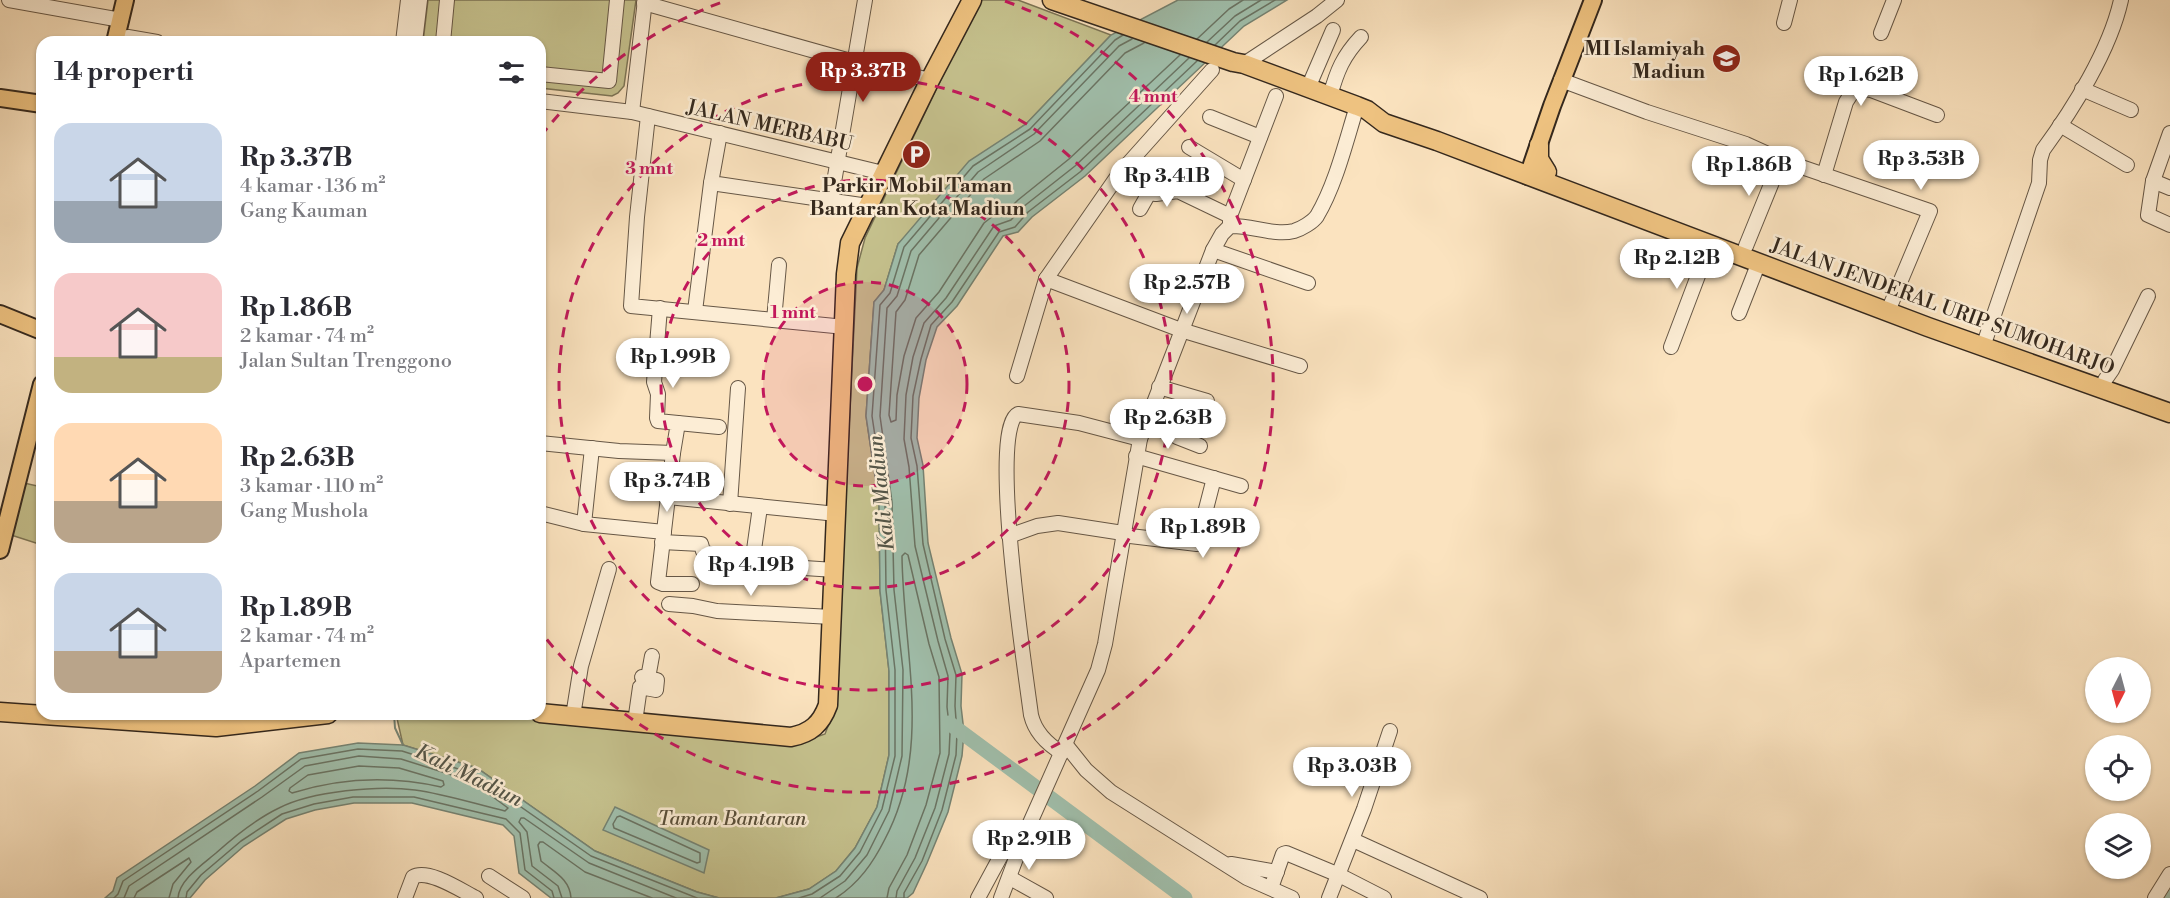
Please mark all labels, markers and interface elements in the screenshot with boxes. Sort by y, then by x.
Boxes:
place label: MI Islamiyah Madiun [1584,37,1706,85]
school or university icon: MI Islamiyah Madiun [1710,43,1742,75]
pin: Rp 3.37B [801,52,925,103]
text: 14 properti [54,56,193,88]
icon: filters [495,56,528,89]
pin: Rp 1.62B [1799,56,1923,107]
text: Rp 3.37B [820,59,906,84]
text: Rp 1.62B [1818,63,1904,88]
text: 4 mnt [1129,85,1178,108]
street label: JALAN MERBABU [683,95,855,158]
parking icon: Parkir Mobil Taman Bantaran Kota Madiun [901,138,933,170]
pin: Rp 3.53B [1859,140,1983,191]
text: Rp 3.37B [240,142,353,174]
pin: Rp 1.86B [1687,146,1811,197]
icon: home [102,147,174,219]
text: Rp 3.53B [1877,147,1965,172]
text: Rp 1.86B [1706,153,1792,178]
text: 3 mnt [625,157,673,180]
pin: Rp 3.41B [1105,157,1229,208]
text: Rp 3.41B [1124,164,1210,189]
text: 4 kamar · 136 m² [240,174,385,199]
place label: Parkir Mobil Taman Bantaran Kota Madiun [810,174,1025,222]
text: Gang Kauman [240,199,368,224]
text: 2 mnt [697,229,746,252]
street label: JALAN JENDERAL URIP SUMOHARJO [1766,233,2118,381]
pin: Rp 2.12B [1615,239,1739,290]
text: Rp 2.12B [1634,246,1720,271]
pin: Rp 2.57B [1125,264,1249,315]
text: Rp 2.57B [1143,271,1231,296]
text: Rp 1.86B [240,292,352,324]
icon: home [102,297,174,369]
text: 1 mnt [770,301,816,324]
text: 2 kamar · 74 m² [240,324,374,349]
pin: Rp 1.99B [611,338,735,389]
text: Rp 1.99B [630,345,716,370]
text: Jalan Sultan Trenggono [240,349,452,374]
centre of rings [855,374,875,394]
pin: Rp 2.63B [1106,399,1230,450]
text: Rp 2.63B [1124,406,1212,431]
water label: Kali Madiun [863,433,901,552]
text: Rp 2.63B [240,442,355,474]
icon: home [102,447,174,519]
pin: Rp 3.74B [605,462,729,513]
text: Rp 3.74B [623,469,711,494]
text: 3 kamar · 110 m² [240,474,383,499]
text: Gang Mushola [240,499,368,524]
pin: Rp 1.89B [1141,508,1265,559]
text: Rp 1.89B [1160,515,1246,540]
pin: Rp 4.19B [689,546,813,597]
text: Rp 4.19B [708,553,794,578]
text: Rp 1.89B [240,592,352,624]
icon: home [102,597,174,669]
text: 2 kamar · 74 m² [240,624,374,649]
text: Apartemen [240,649,341,674]
north arrow [2085,657,2151,723]
map controls [2085,657,2151,879]
button: locate [2085,735,2151,801]
water label: Kali Madiun [410,739,527,813]
pin: Rp 3.03B [1290,747,1414,798]
text: Rp 3.03B [1307,754,1397,779]
park label: Taman Bantaran [658,807,807,832]
button: layers [2085,813,2151,879]
pin: Rp 2.91B [967,820,1091,871]
text: Rp 2.91B [986,827,1072,852]

